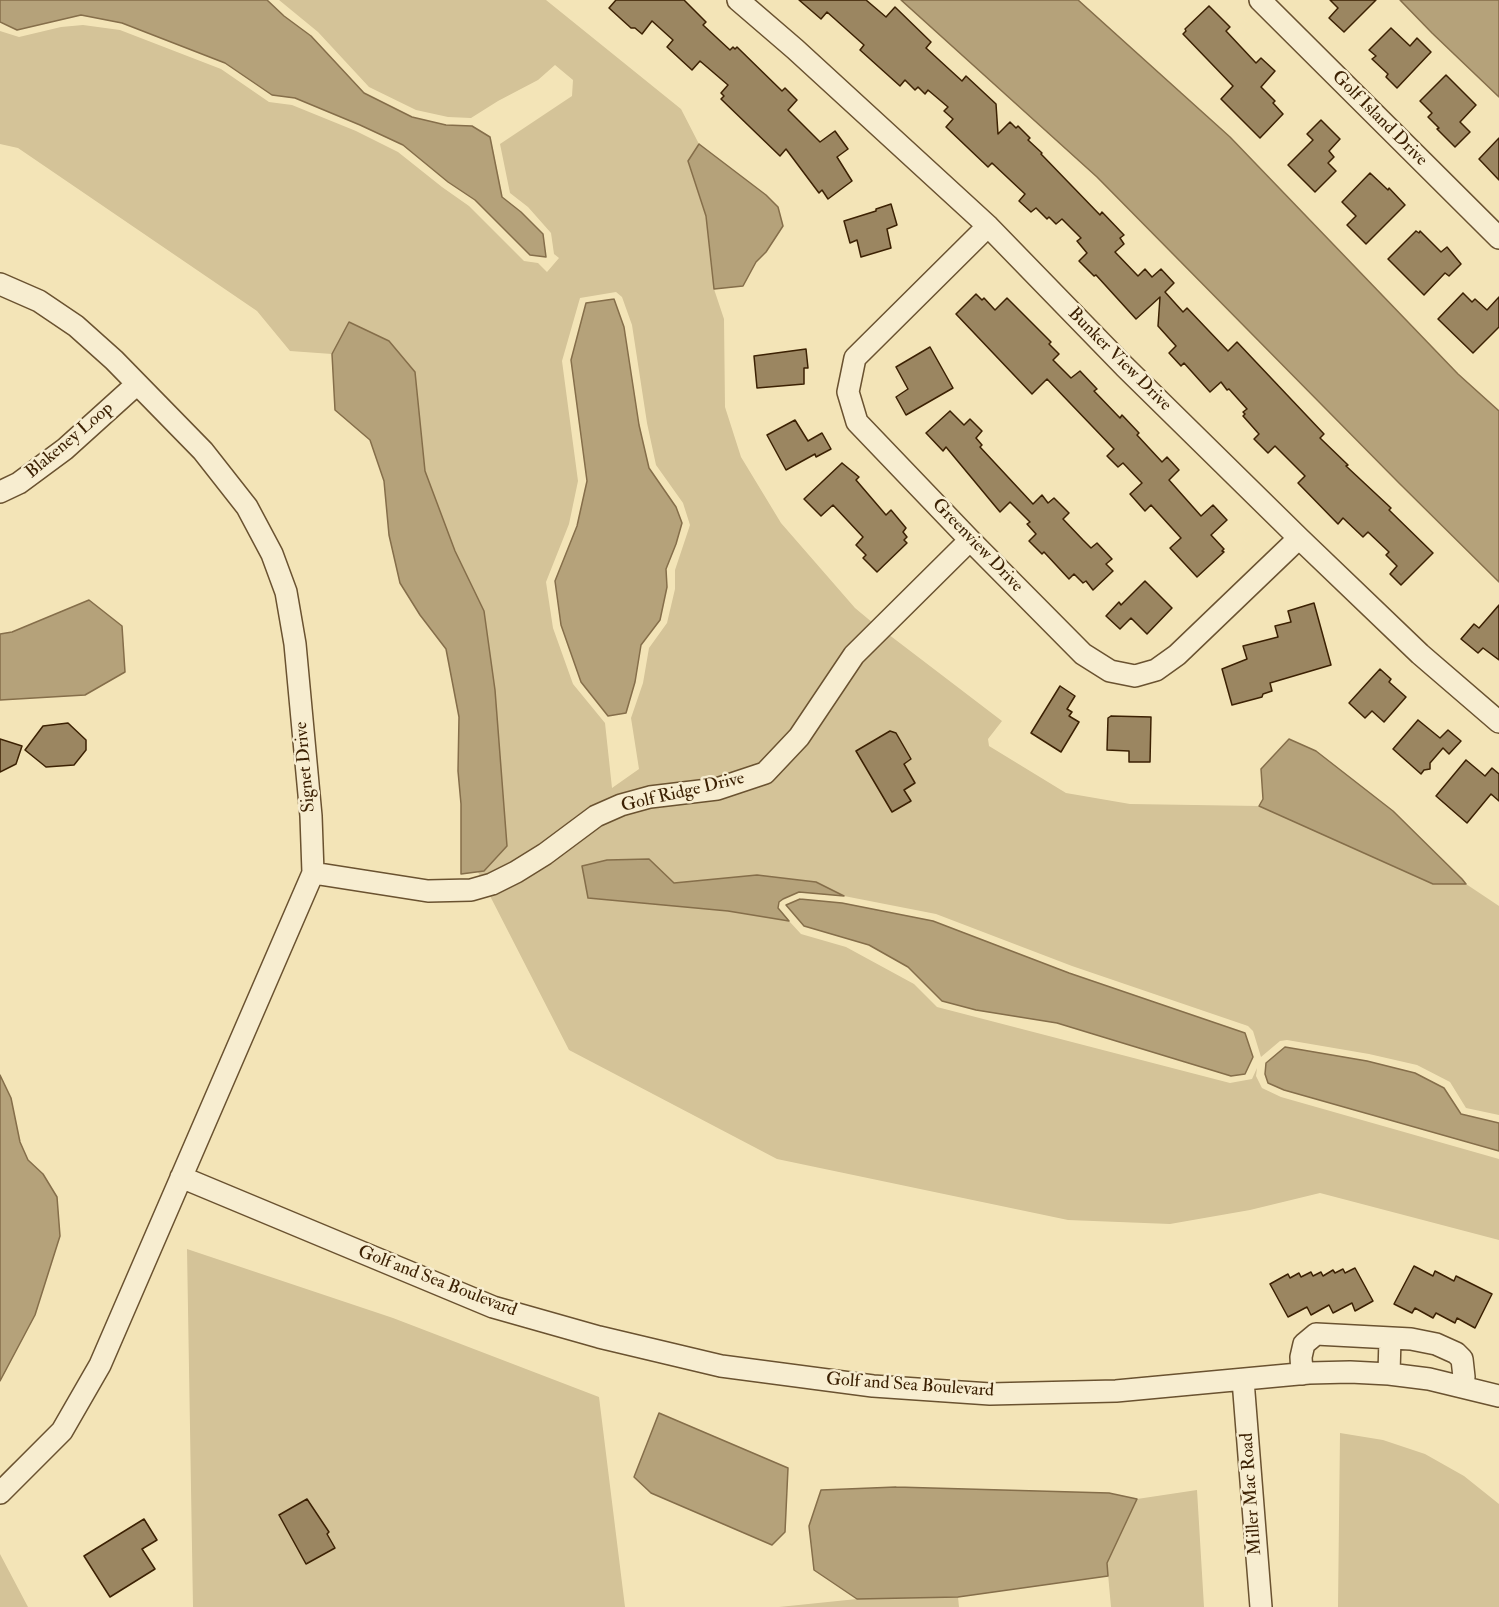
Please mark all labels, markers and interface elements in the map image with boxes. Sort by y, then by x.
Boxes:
street label: Golf Island Drive [1327,67,1431,171]
street label: Bunker View Drive [1063,304,1175,416]
street label: Blakeney Loop [22,398,118,484]
street label: Greenview Drive [927,495,1027,597]
street label: Signet Drive [291,721,321,813]
street label: Golf Ridge Drive [619,768,747,818]
street label: Golf and Sea Boulevard [355,1242,519,1322]
street label: Golf and Sea Boulevard [825,1369,995,1403]
street label: Miller Mac Road [1237,1432,1267,1556]

